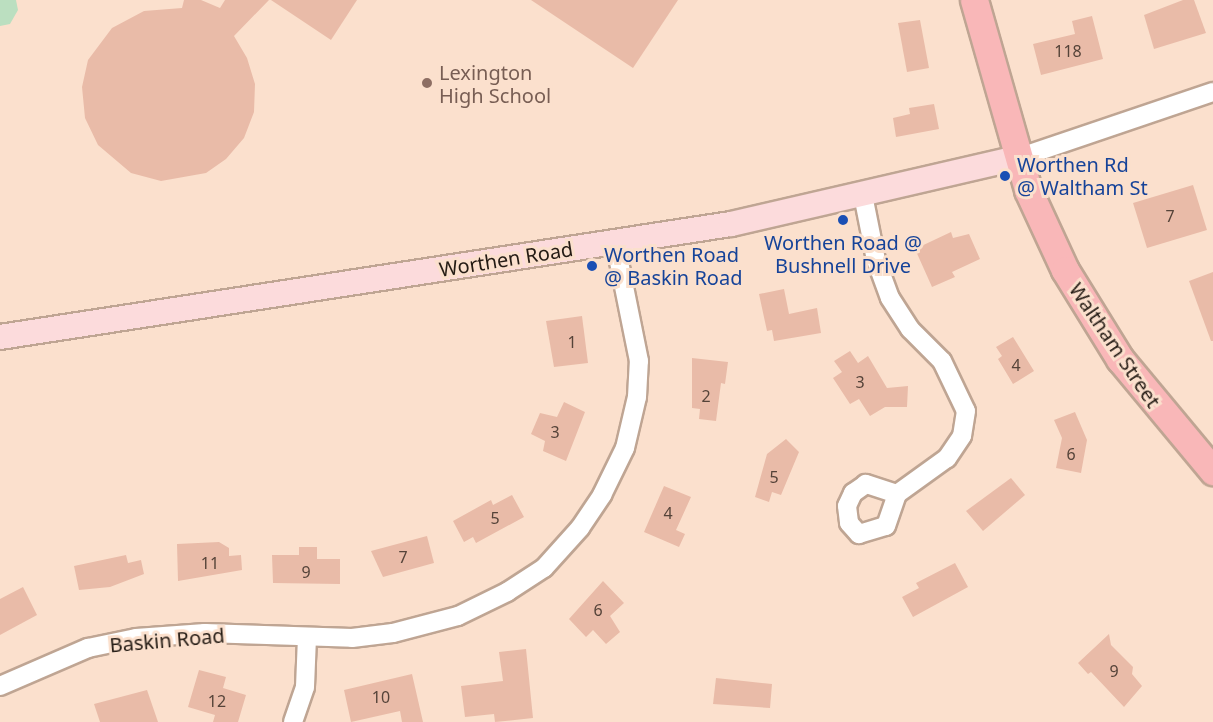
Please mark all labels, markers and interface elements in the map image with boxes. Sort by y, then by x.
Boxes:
house number: 118 [1054,41,1082,61]
place label: Lexington High School [439,60,551,107]
marker: Lexington High School [420,76,434,90]
place label: Worthen Rd @ Waltham St [1017,152,1148,199]
marker: Worthen Rd @ Waltham St [998,169,1012,183]
house number: 7 [1165,206,1175,226]
marker: Worthen Road @ Bushnell Drive [836,213,850,227]
place label: Worthen Road @ Bushnell Drive [764,230,922,277]
street label: Worthen Road [437,237,575,281]
place label: Worthen Road @ Baskin Road [604,243,742,290]
marker: Worthen Road @ Baskin Road [585,259,599,273]
street label: Waltham Street [1064,278,1166,412]
house number: 1 [567,332,577,352]
house number: 4 [1011,355,1021,375]
house number: 3 [855,372,865,392]
house number: 2 [701,386,711,406]
house number: 3 [550,422,560,442]
house number: 6 [1066,444,1076,464]
house number: 5 [769,467,779,487]
house number: 4 [663,503,673,523]
house number: 5 [490,508,500,528]
house number: 7 [398,547,408,567]
house number: 11 [201,553,219,573]
house number: 9 [301,562,311,582]
house number: 6 [593,600,603,620]
street label: Baskin Road [109,623,225,657]
house number: 9 [1109,661,1119,681]
house number: 10 [372,687,390,707]
house number: 12 [208,691,226,711]

